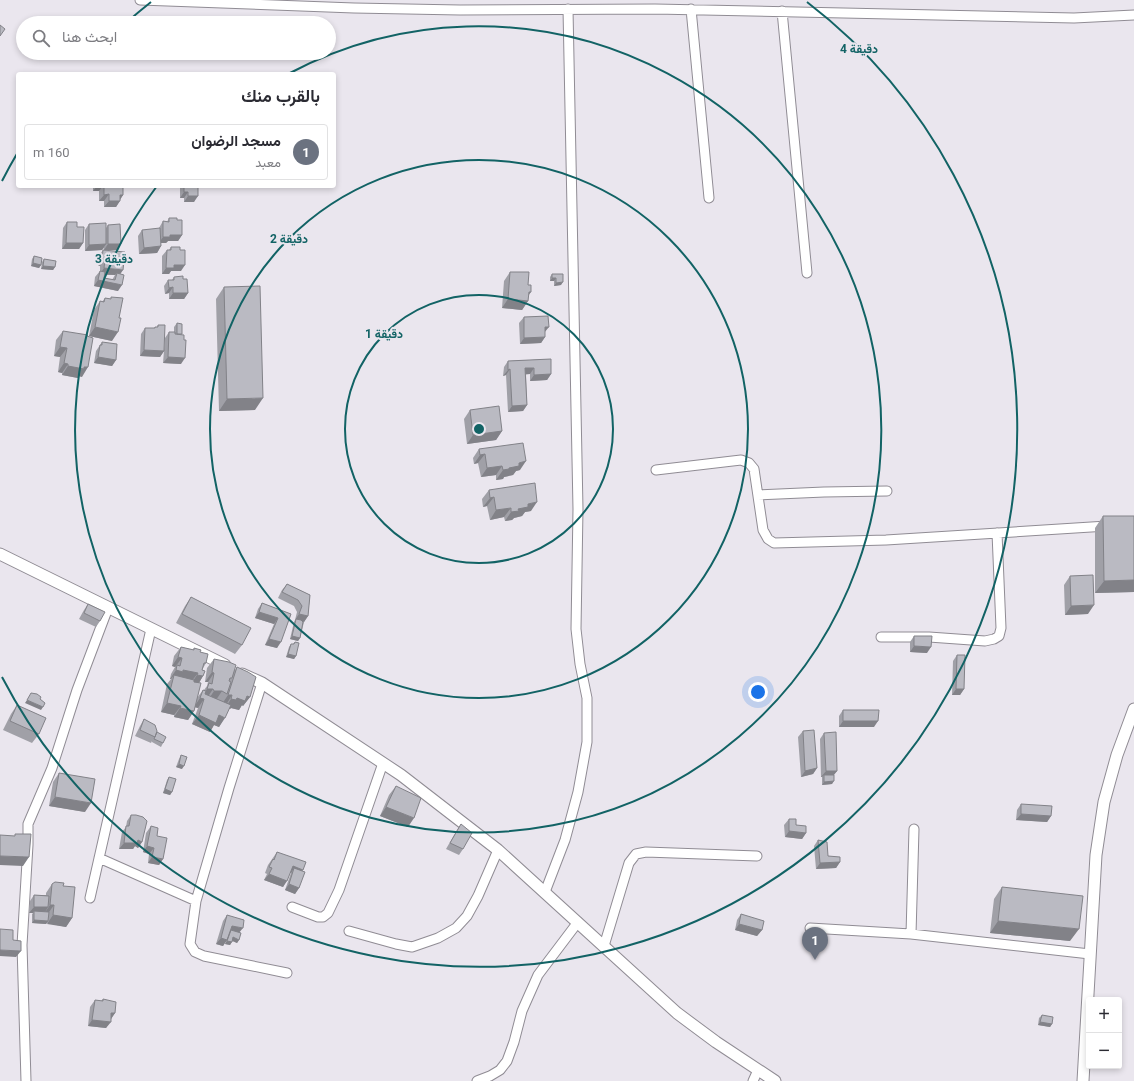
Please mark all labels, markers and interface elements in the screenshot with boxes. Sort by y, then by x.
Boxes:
search box [16,16,336,60]
icon: search [30,27,52,49]
text: ابحث هنا [62,28,117,46]
text: 4 دقيقة [840,42,878,56]
text: بالقرب منك [241,86,320,106]
text: مسجد الرضوان [191,132,281,150]
text: 160 m [33,145,70,160]
text: 1 [302,145,310,160]
text: معبد [255,155,281,170]
text: 2 دقيقة [270,232,308,246]
text: 3 دقيقة [95,252,133,266]
text: 1 دقيقة [365,327,403,341]
centre of rings [472,422,486,436]
your location [748,682,768,702]
pin: 1 [802,927,828,960]
map controls [1086,997,1122,1069]
button: + [1086,997,1122,1033]
button: − [1086,1033,1122,1069]

